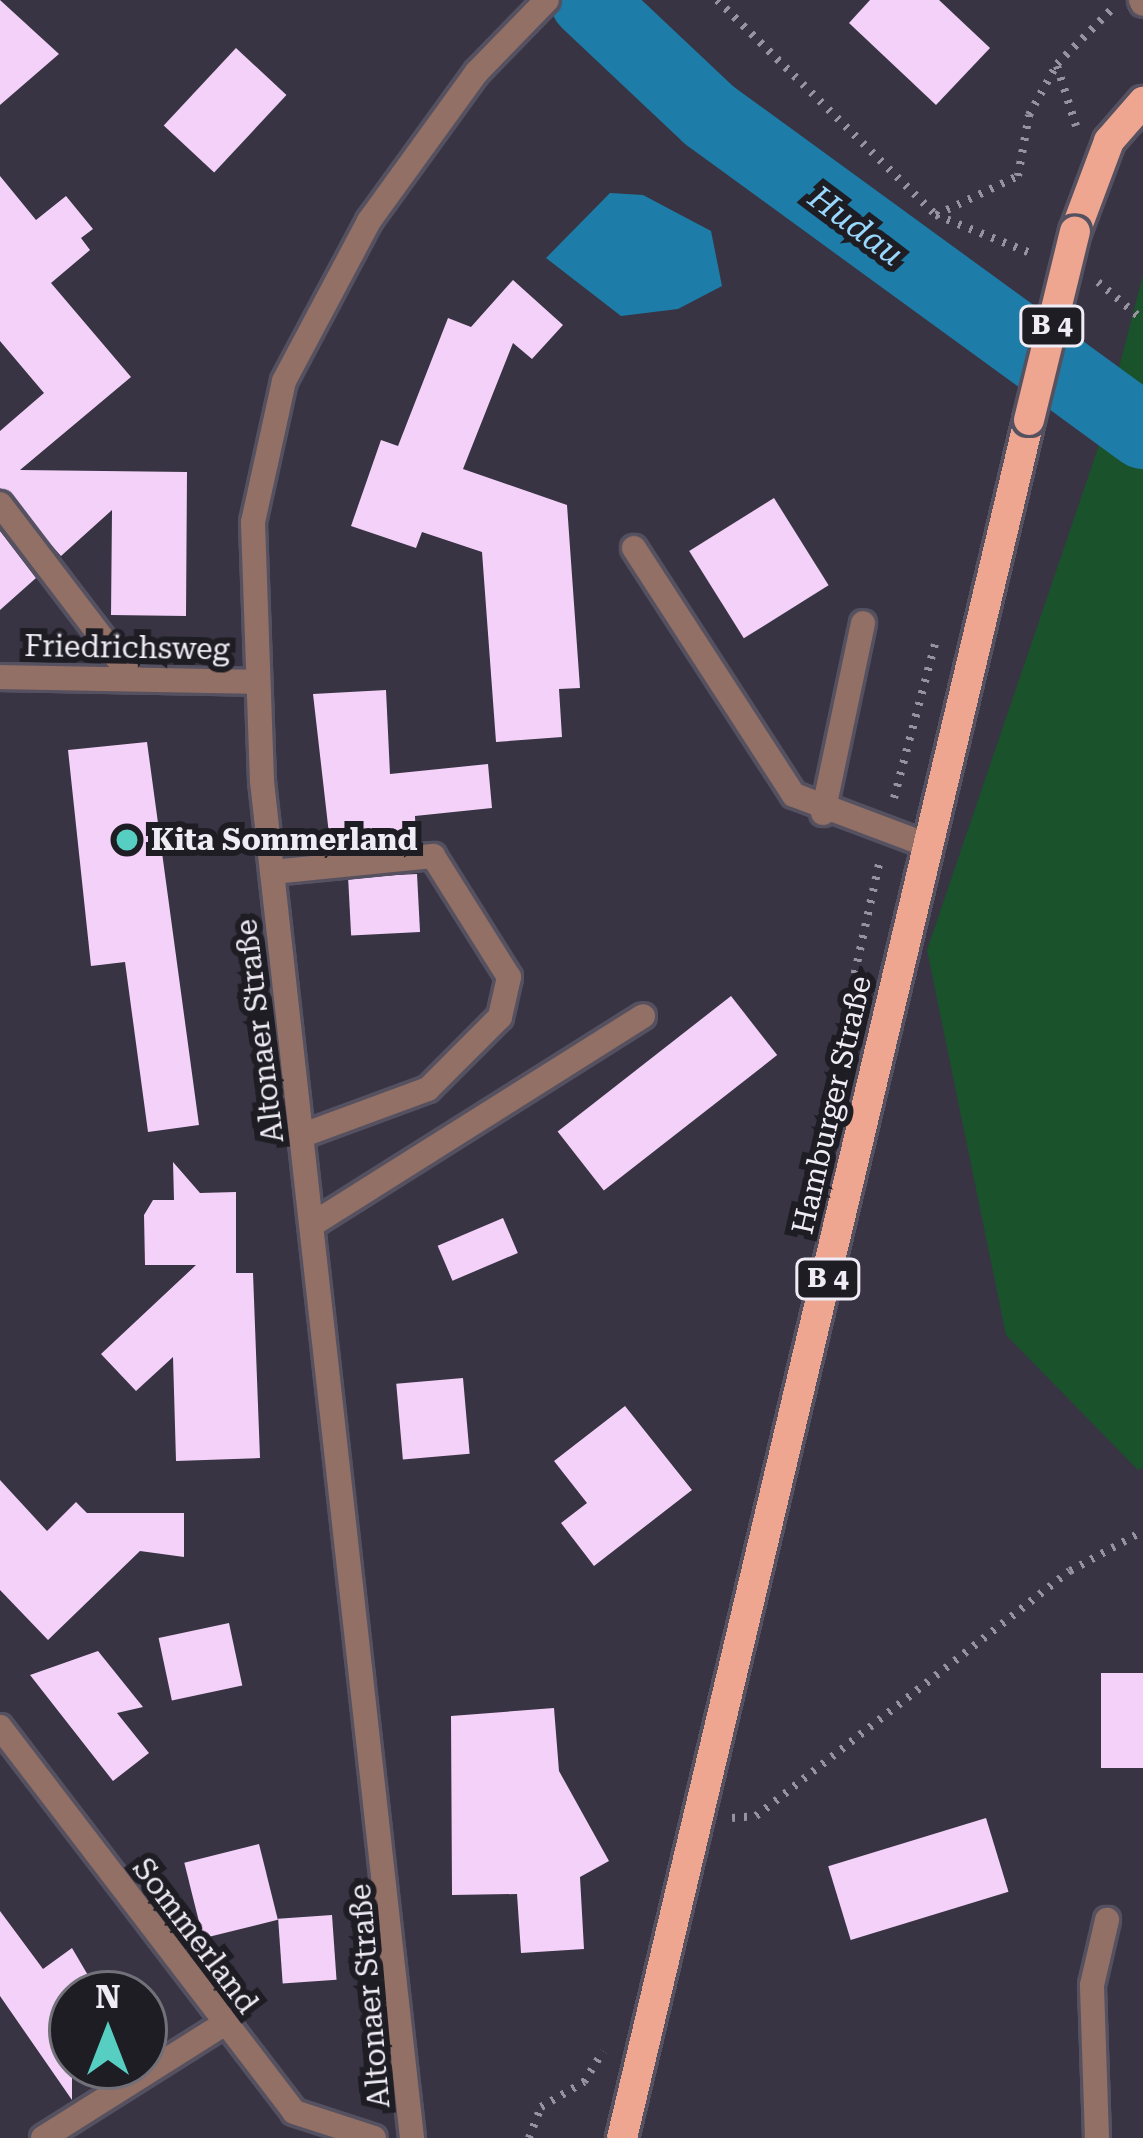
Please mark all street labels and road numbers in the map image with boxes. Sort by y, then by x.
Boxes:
road number: B 4 [1019,305,1085,347]
street label: Friedrichsweg [24,628,230,668]
street label: Altonaer Straße [228,917,292,1145]
street label: Hamburger Straße [785,972,879,1238]
road number: B 4 [795,1258,861,1300]
street label: Sommerland [125,1851,265,2021]
street label: Altonaer Straße [342,1882,398,2110]

